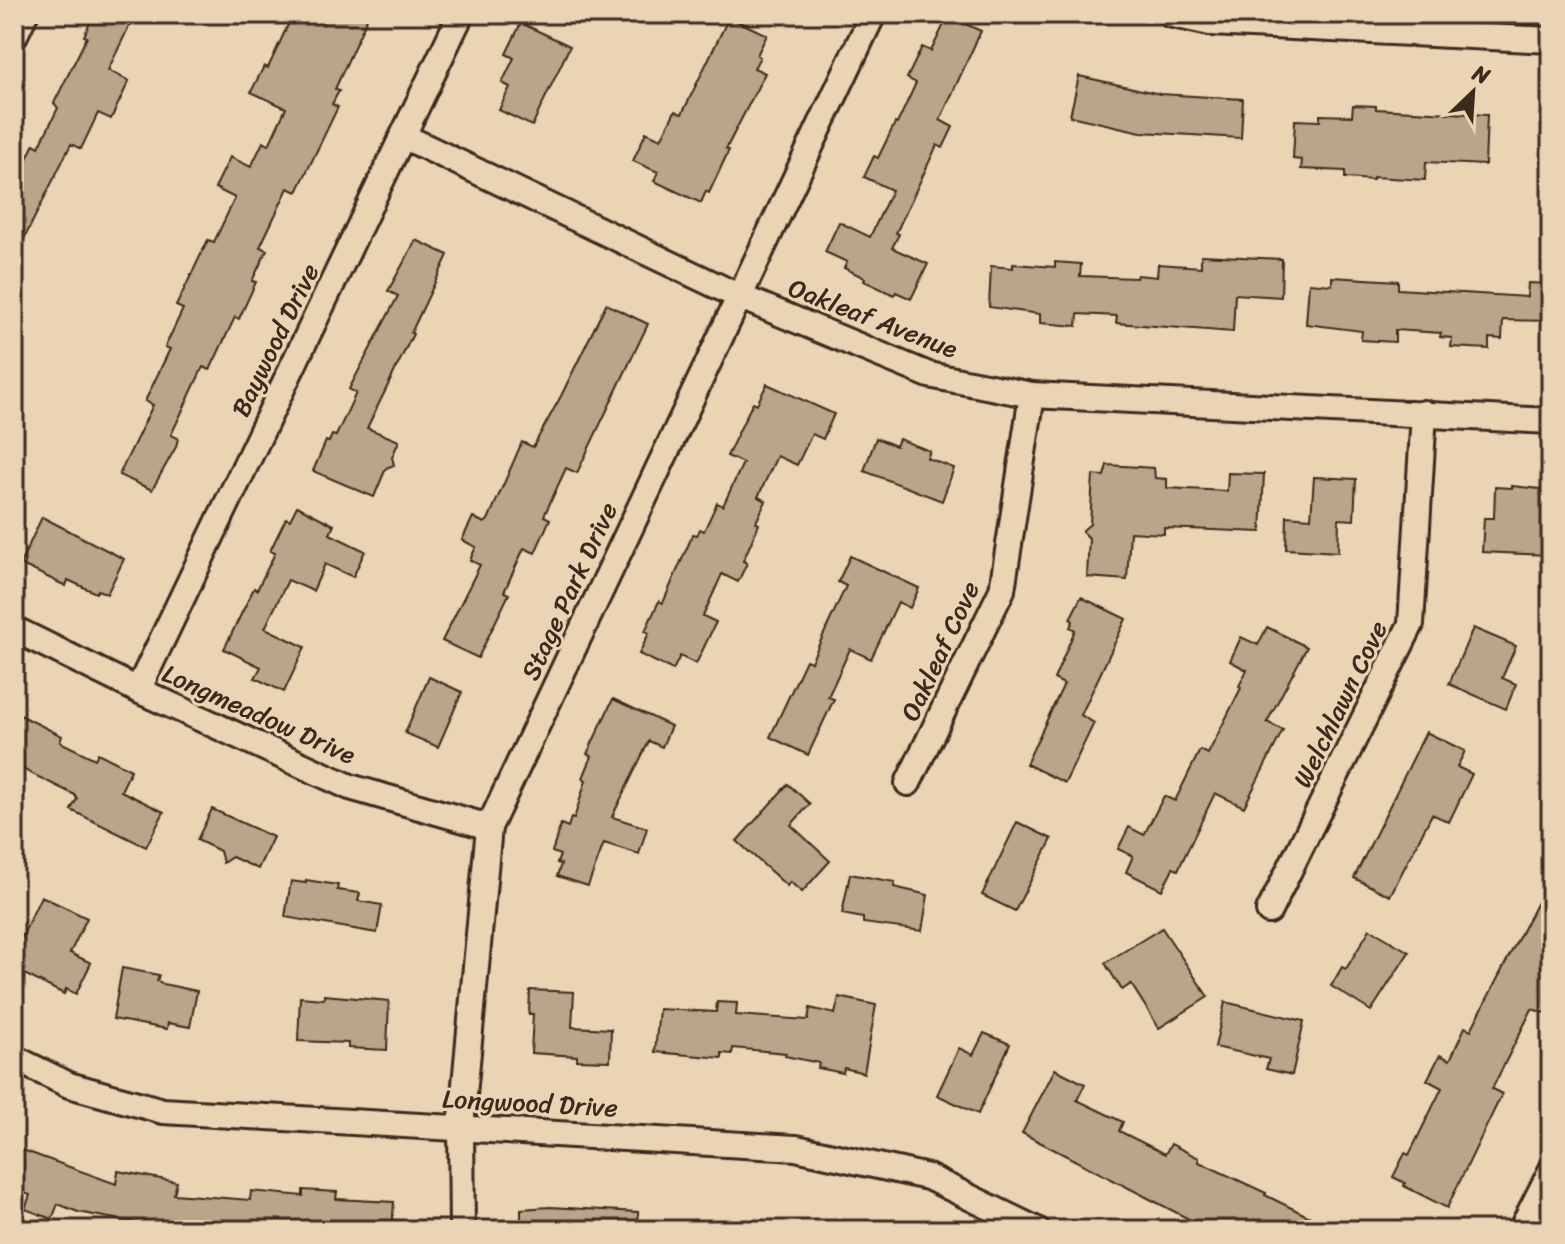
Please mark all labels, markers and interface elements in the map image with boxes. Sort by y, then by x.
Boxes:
north arrow [1433,52,1513,132]
text: N [1465,53,1497,96]
street label: Baywood Drive [218,255,332,425]
street label: Oakleaf Avenue [781,265,965,372]
street label: Stage Park Drive [508,494,630,688]
street label: Oakleaf Cove [887,573,993,729]
street label: Welchlawn Cove [1280,612,1400,796]
street label: Longmeadow Drive [154,651,364,778]
street label: Longwood Drive [441,1075,619,1131]

